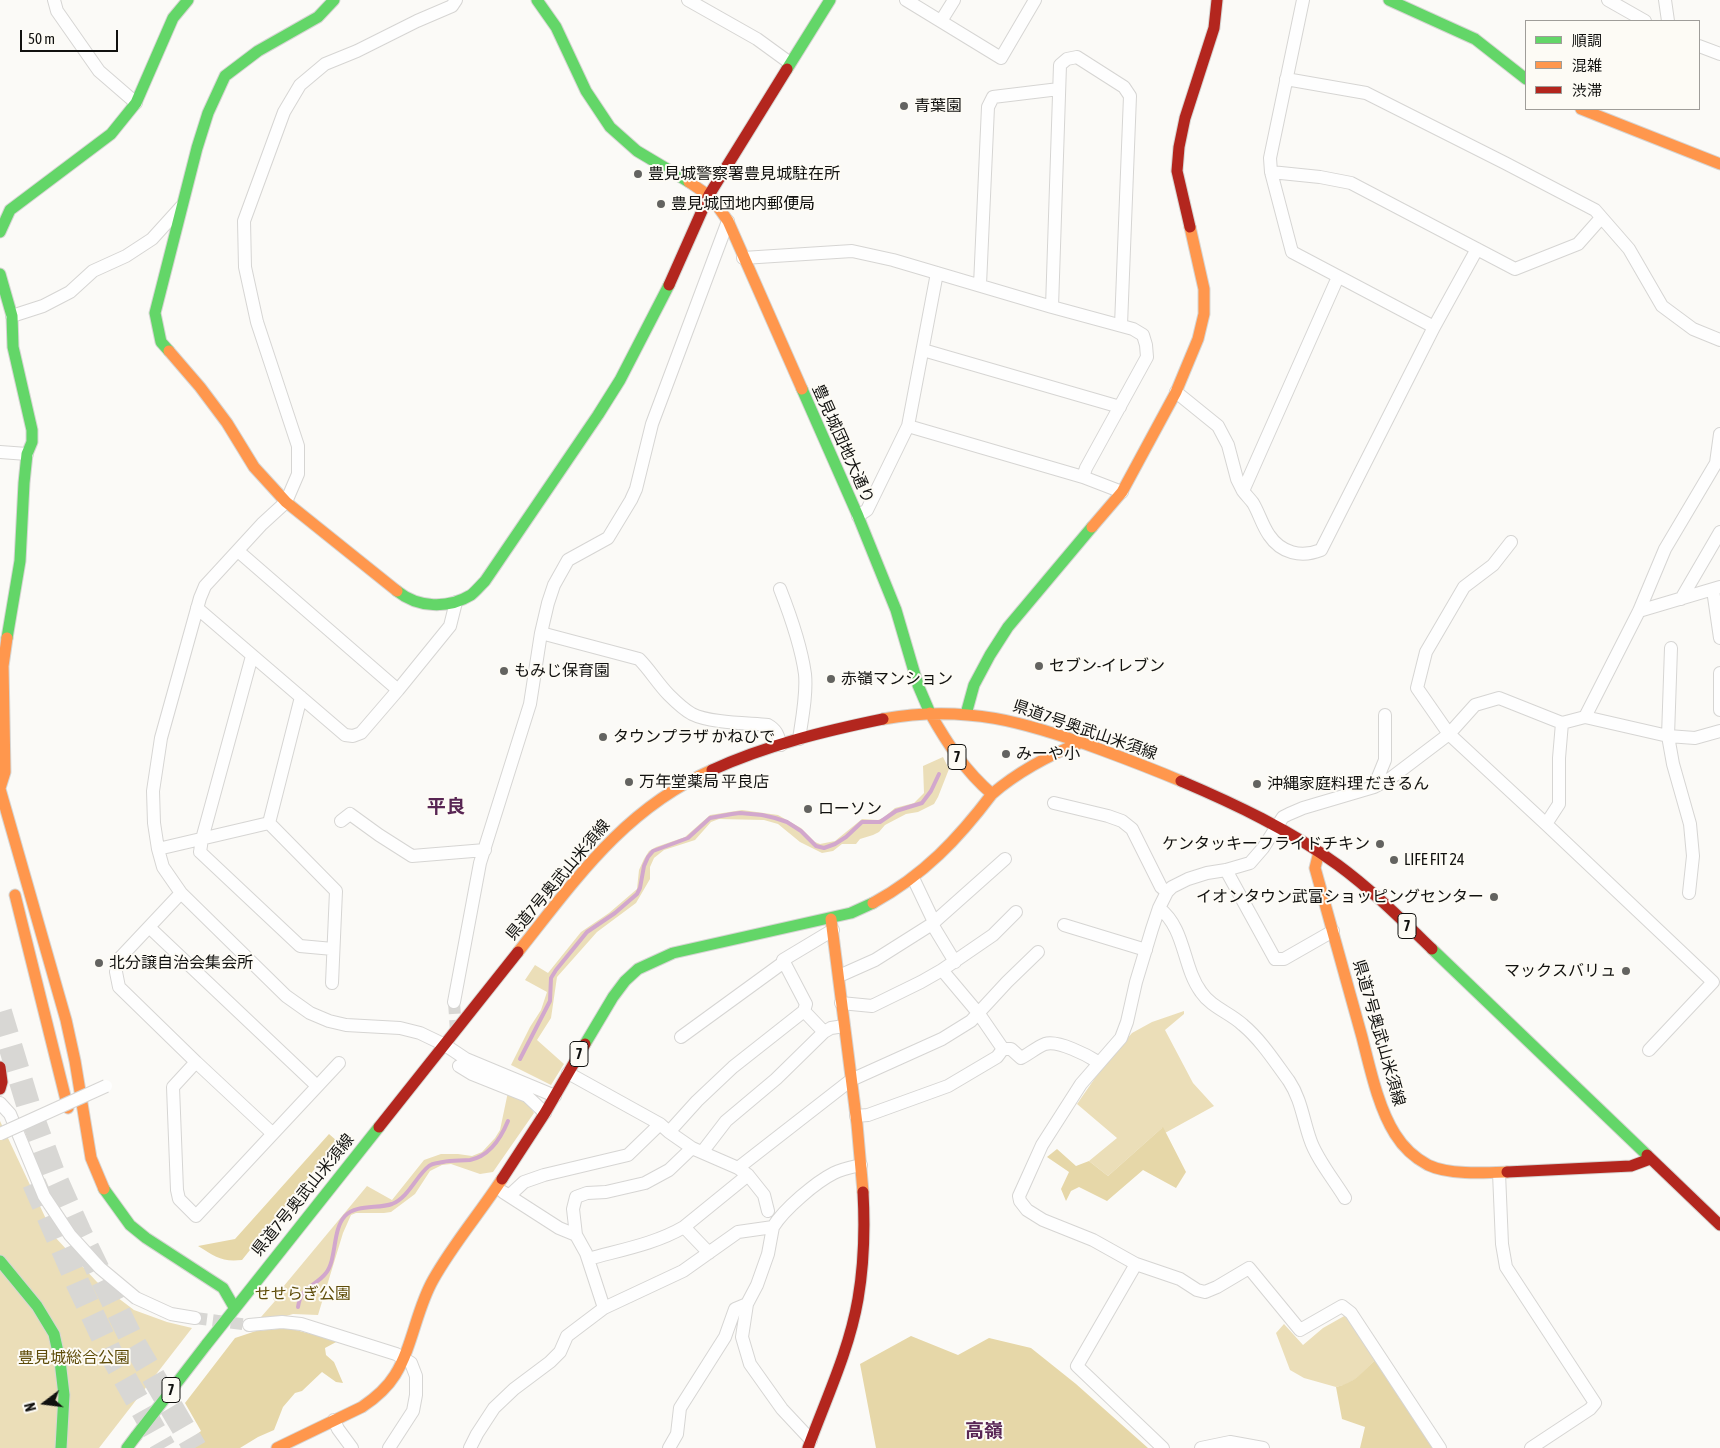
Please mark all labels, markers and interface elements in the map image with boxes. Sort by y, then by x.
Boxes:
scale bar [22,20,120,52]
legend [1525,20,1700,110]
text: 50 m [28,30,55,47]
text: 順調 [1572,32,1602,49]
text: 混雑 [1572,57,1602,74]
text: 渋滞 [1572,82,1602,99]
place label: 青葉園 [914,96,962,116]
marker: 青葉園 [898,100,910,112]
place label: 豊見城警察署豊見城駐在所 [648,164,840,184]
marker: 豊見城警察署豊見城駐在所 [632,168,644,180]
place label: 豊見城団地内郵便局 [671,194,815,214]
marker: 豊見城団地内郵便局 [655,198,667,210]
street label: 豊見城団地大通り [808,382,878,506]
place label: セブン-イレブン [1049,656,1165,676]
marker: セブン-イレブン [1033,660,1045,672]
place label: もみじ保育園 [514,661,610,681]
marker: もみじ保育園 [498,665,510,677]
place label: 赤嶺マンション [841,669,953,689]
marker: 赤嶺マンション [825,673,837,685]
street label: 県道7号奥武山米須線 [1010,696,1160,764]
place label: タウンプラザ かねひで [613,727,775,747]
marker: タウンプラザ かねひで [597,731,609,743]
road number: 7 [948,744,966,770]
place label: みーや小 [1016,744,1080,764]
marker: みーや小 [1000,748,1012,760]
place label: 万年堂薬局 平良店 [639,772,769,792]
place label: 沖縄家庭料理 だきるん [1267,774,1429,794]
marker: 万年堂薬局 平良店 [623,776,635,788]
marker: 沖縄家庭料理 だきるん [1251,778,1263,790]
district label: 平良 [427,796,465,818]
place label: ローソン [818,799,882,819]
marker: ローソン [802,803,814,815]
street label: 県道7号奥武山米須線 [502,816,614,944]
place label: ケンタッキーフライドチキン [1162,834,1370,854]
marker: ケンタッキーフライドチキン [1374,838,1386,850]
place label: LIFE FIT 24 [1404,850,1465,870]
marker: LIFE FIT 24 [1388,854,1400,866]
place label: イオンタウン武富ショッピングセンター [1196,887,1484,907]
marker: イオンタウン武富ショッピングセンター [1488,891,1500,903]
road number: 7 [1398,914,1416,938]
place label: 北分譲自治会集会所 [109,953,253,973]
marker: 北分譲自治会集会所 [93,957,105,969]
street label: 県道7号奥武山米須線 [1349,958,1409,1108]
place label: マックスバリュ [1504,961,1616,981]
marker: マックスバリュ [1620,965,1632,977]
road number: 7 [570,1042,588,1066]
street label: 県道7号奥武山米須線 [248,1130,358,1260]
park label: せせらぎ公園 [255,1284,351,1304]
park label: 豊見城総合公園 [18,1348,130,1368]
north arrow [20,1378,70,1428]
road number: 7 [162,1378,180,1402]
text: N [22,1401,39,1413]
district label: 高嶺 [965,1420,1003,1442]

